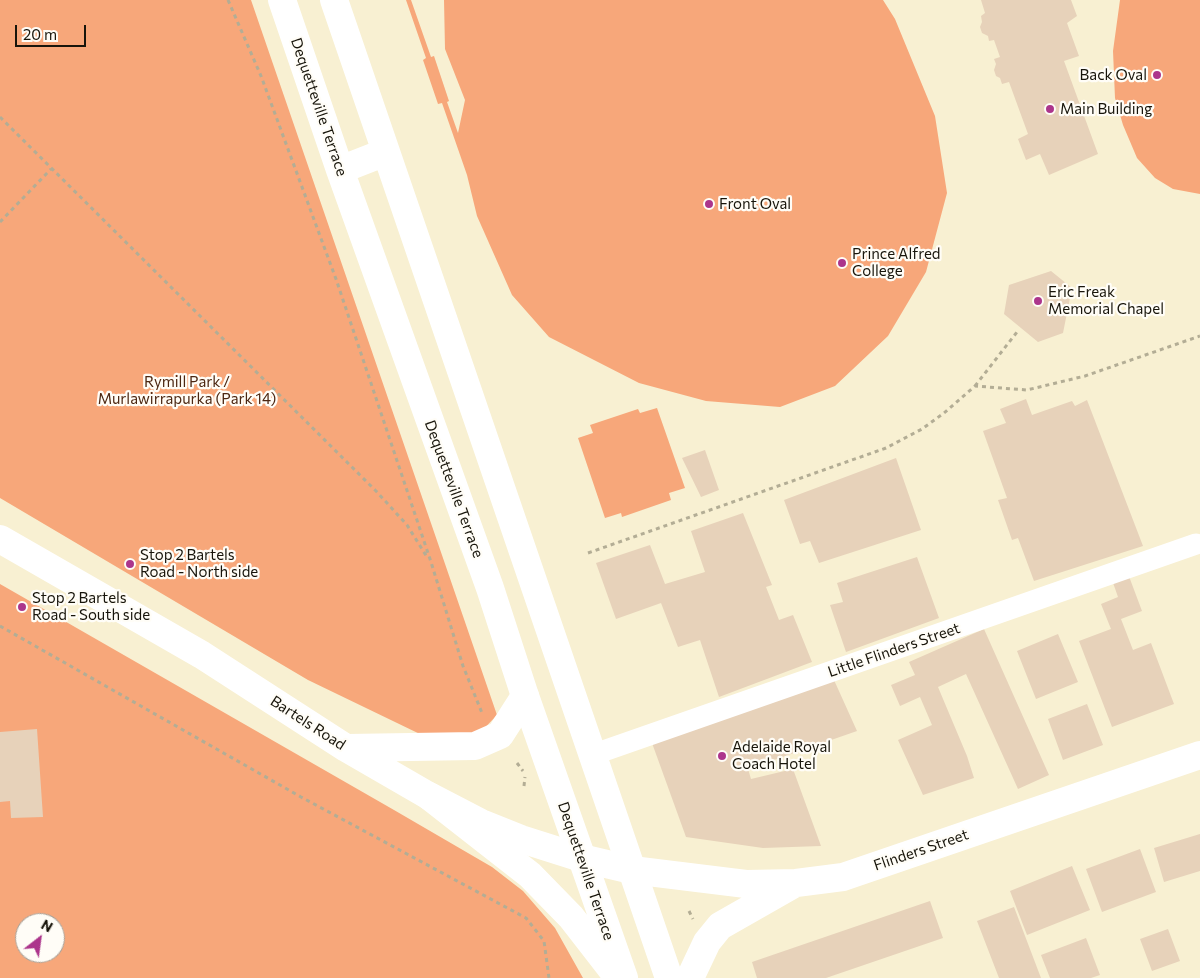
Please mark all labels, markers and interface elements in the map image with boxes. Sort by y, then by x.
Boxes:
scale bar [18,15,89,47]
text: 20 m [23,25,57,43]
street label: Dequetteville Terrace [287,35,351,179]
place label: Back Oval [1080,66,1147,84]
marker: Back Oval [1151,69,1163,81]
place label: Main Building [1060,100,1152,118]
marker: Main Building [1044,103,1056,115]
place label: Front Oval [719,195,791,213]
marker: Front Oval [703,198,715,210]
place label: Prince Alfred College [852,245,940,280]
marker: Prince Alfred College [836,257,848,269]
place label: Eric Freak Memorial Chapel [1048,283,1164,318]
marker: Eric Freak Memorial Chapel [1032,295,1044,307]
park label: Rymill Park / Murlawirrapurka (Park 14) [98,373,276,408]
street label: Dequetteville Terrace [421,418,487,560]
place label: Stop 2 Bartels Road - North side [140,546,258,581]
marker: Stop 2 Bartels Road - North side [124,558,136,570]
place label: Stop 2 Bartels Road - South side [32,589,150,624]
marker: Stop 2 Bartels Road - South side [16,601,28,613]
street label: Little Flinders Street [826,619,962,681]
street label: Bartels Road [267,692,349,754]
place label: Adelaide Royal Coach Hotel [732,738,831,773]
marker: Adelaide Royal Coach Hotel [716,750,728,762]
street label: Dequetteville Terrace [554,799,618,943]
street label: Flinders Street [871,825,971,875]
north arrow [15,913,65,963]
text: N [38,915,56,935]

